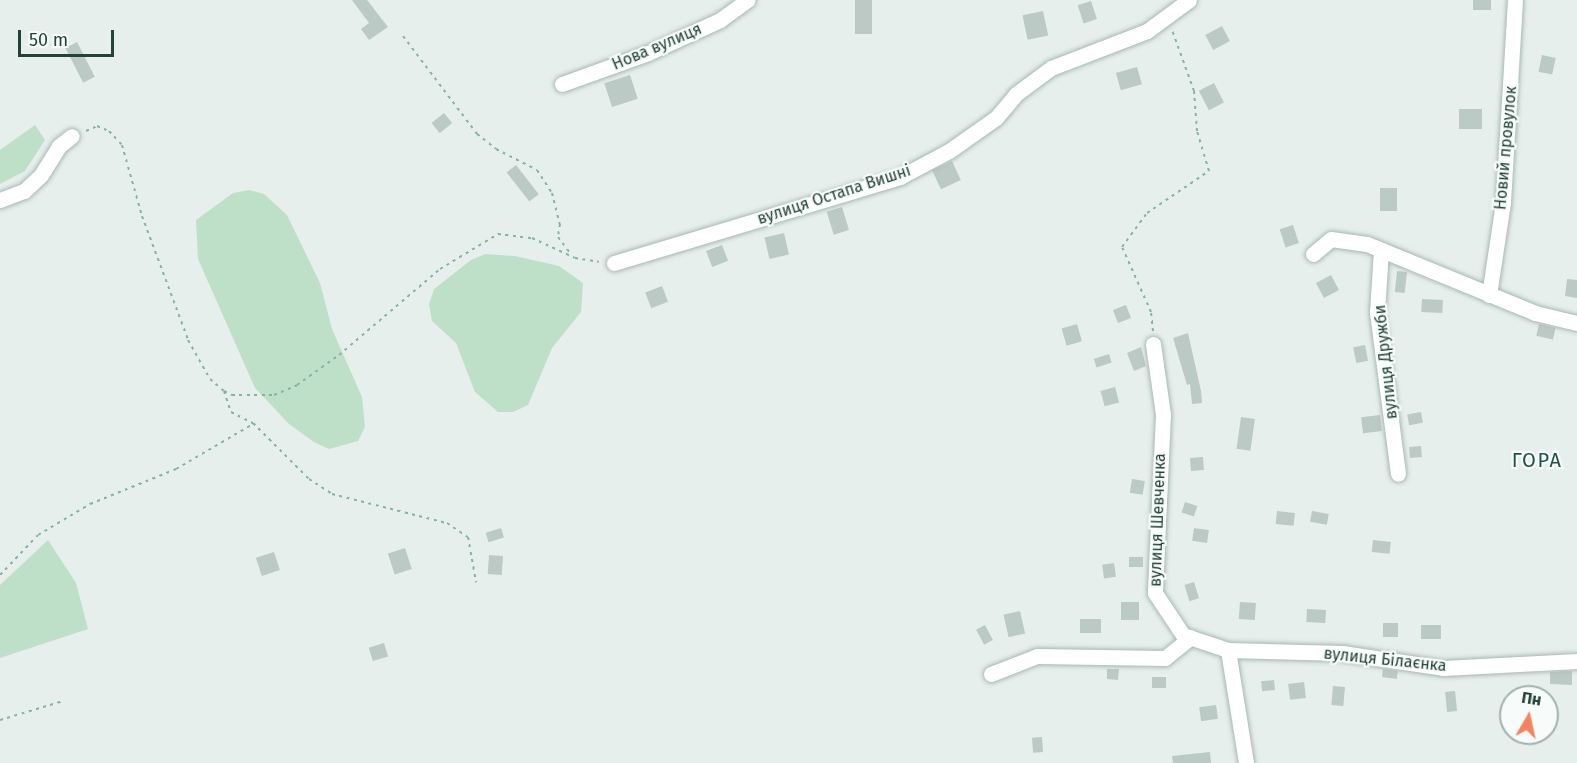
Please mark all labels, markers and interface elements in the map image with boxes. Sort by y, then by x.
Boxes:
scale bar [21,18,117,56]
street label: Нова вулиця [609,20,705,74]
text: 50 m [29,29,68,51]
street label: Новий провулок [1491,85,1521,211]
street label: вулиця Остапа Вишні [755,161,913,229]
street label: вулиця Дружби [1370,304,1402,420]
district label: ГОРА [1512,448,1562,472]
street label: вулиця Шевченка [1146,453,1170,587]
street label: вулиця Білаєнка [1323,644,1447,676]
north arrow [1499,685,1559,745]
text: Пн [1520,688,1543,710]

